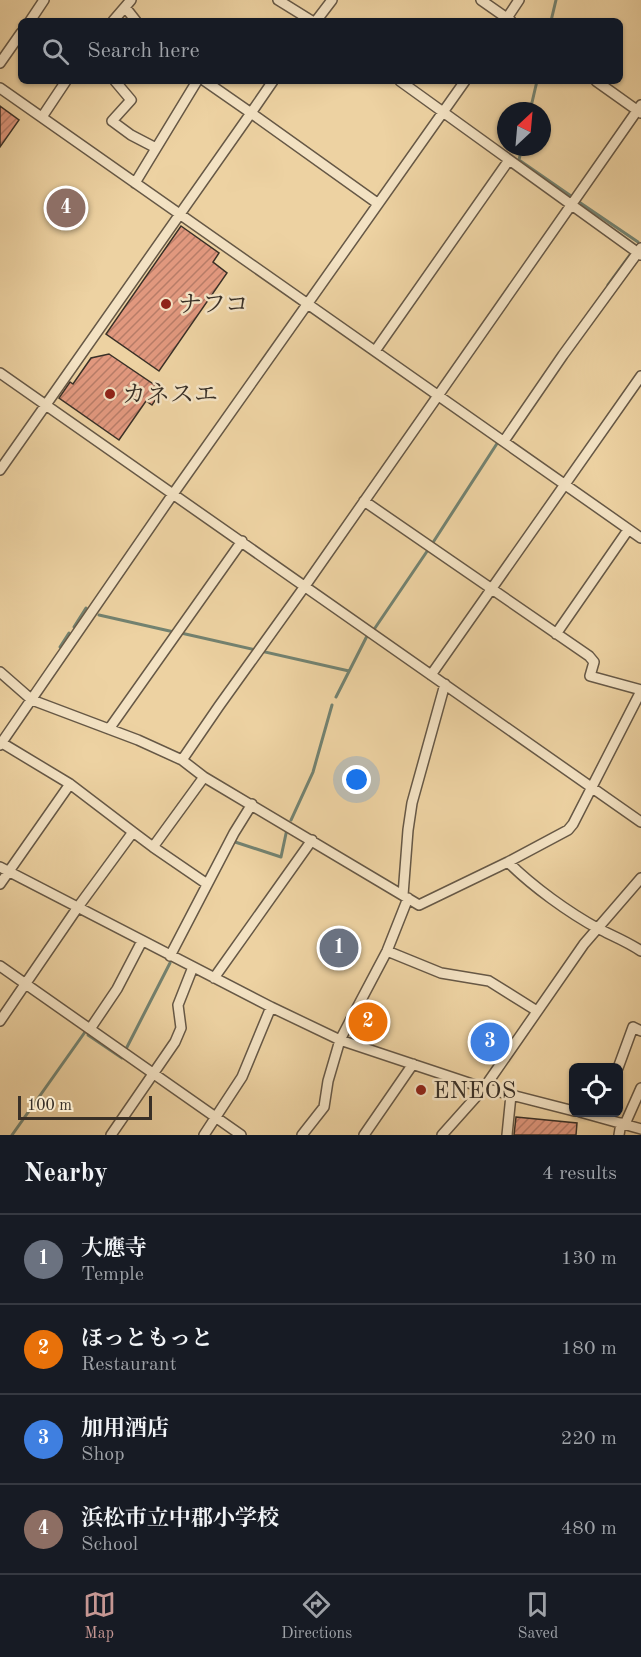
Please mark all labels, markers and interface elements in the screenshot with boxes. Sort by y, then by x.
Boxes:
search box [18,18,623,84]
icon: search [39,35,72,68]
text: Search here [87,40,200,62]
north arrow [497,102,551,156]
pin: 4 [46,186,86,230]
place label: ナフコ [178,293,249,318]
marker: ナフコ [159,297,173,311]
place label: カネスエ [122,382,218,408]
marker: カネスエ [103,387,117,401]
your location [342,765,371,794]
pin: 1 [320,926,358,970]
pin: 2 [348,1000,388,1044]
pin: 3 [470,1020,510,1064]
map controls [569,1063,623,1117]
button: locate [569,1063,623,1117]
place label: ENEOS [433,1080,516,1104]
marker: ENEOS [414,1083,428,1097]
scale bar [18,1093,152,1120]
text: 100 m [27,1098,72,1114]
text: Nearby [24,1161,108,1187]
text: 4 results [542,1164,617,1184]
text: 大應寺 [81,1238,147,1260]
text: 1 [38,1249,49,1269]
text: 130 m [561,1249,617,1269]
text: Temple [81,1265,144,1285]
text: ほっともっと [81,1328,213,1350]
text: 2 [38,1339,49,1359]
text: 180 m [561,1339,617,1359]
text: Restaurant [81,1355,177,1375]
text: 加用酒店 [81,1418,169,1440]
text: 3 [38,1429,49,1449]
text: 220 m [561,1429,617,1449]
text: Shop [81,1445,125,1465]
text: 浜松市立中郡小学校 [81,1508,279,1530]
text: 4 [38,1519,49,1539]
text: 480 m [561,1519,617,1539]
text: School [81,1535,138,1555]
tab: Map [83,1588,116,1644]
tab: Directions [281,1588,352,1644]
tab: Saved [518,1588,558,1644]

